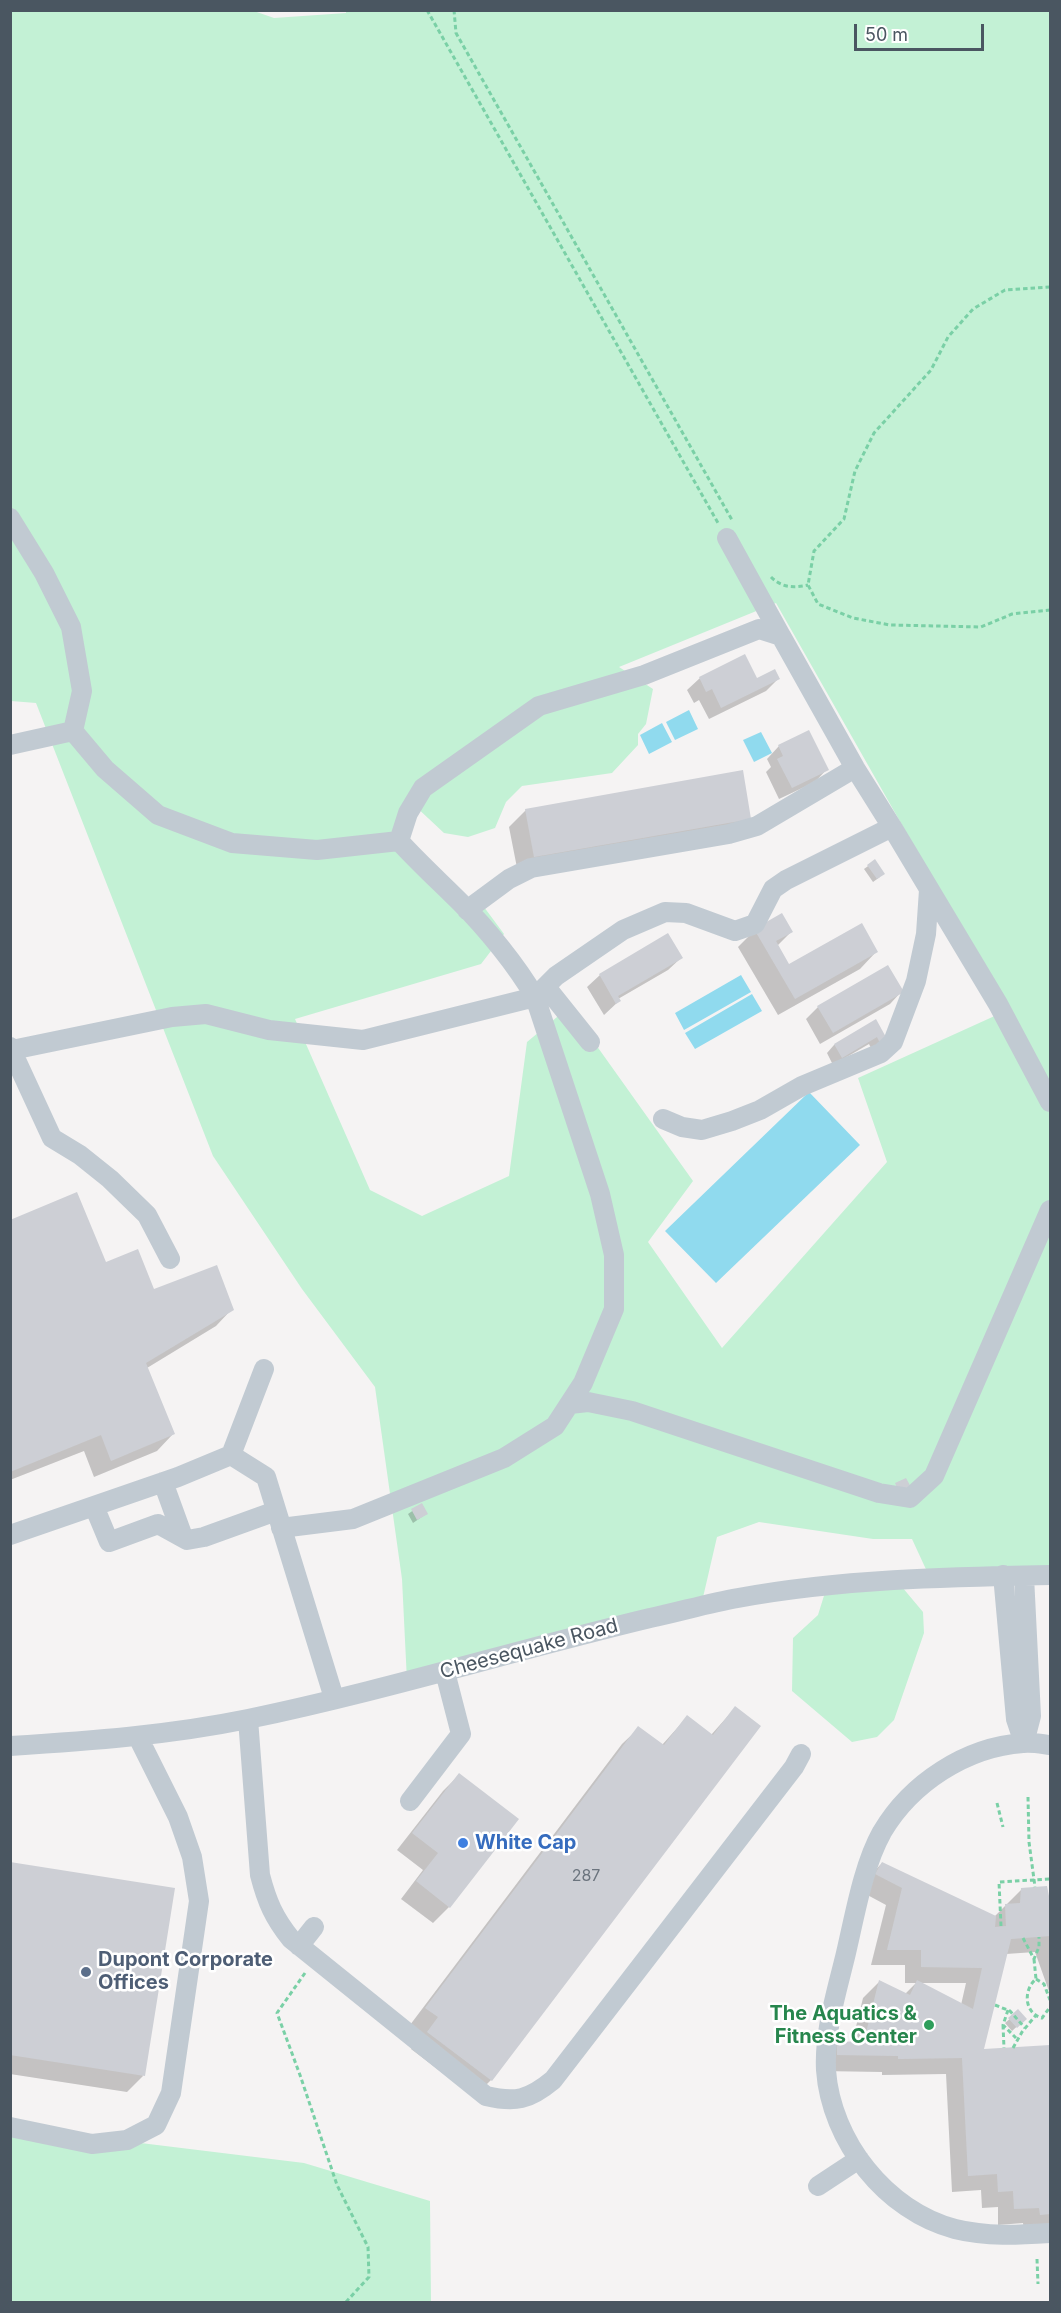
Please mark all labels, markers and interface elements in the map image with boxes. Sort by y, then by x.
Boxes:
scale bar [857,12,988,50]
text: 50 m [865,24,908,45]
street label: Cheesequake Road [437,1614,621,1684]
place label: White Cap [475,1831,576,1855]
marker: White Cap [456,1836,470,1850]
house number: 287 [572,1866,600,1886]
place label: Dupont Corporate Offices [98,1948,273,1995]
marker: Dupont Corporate Offices [79,1965,93,1979]
place label: The Aquatics & Fitness Center [770,2002,917,2049]
marker: The Aquatics & Fitness Center [922,2018,936,2032]

